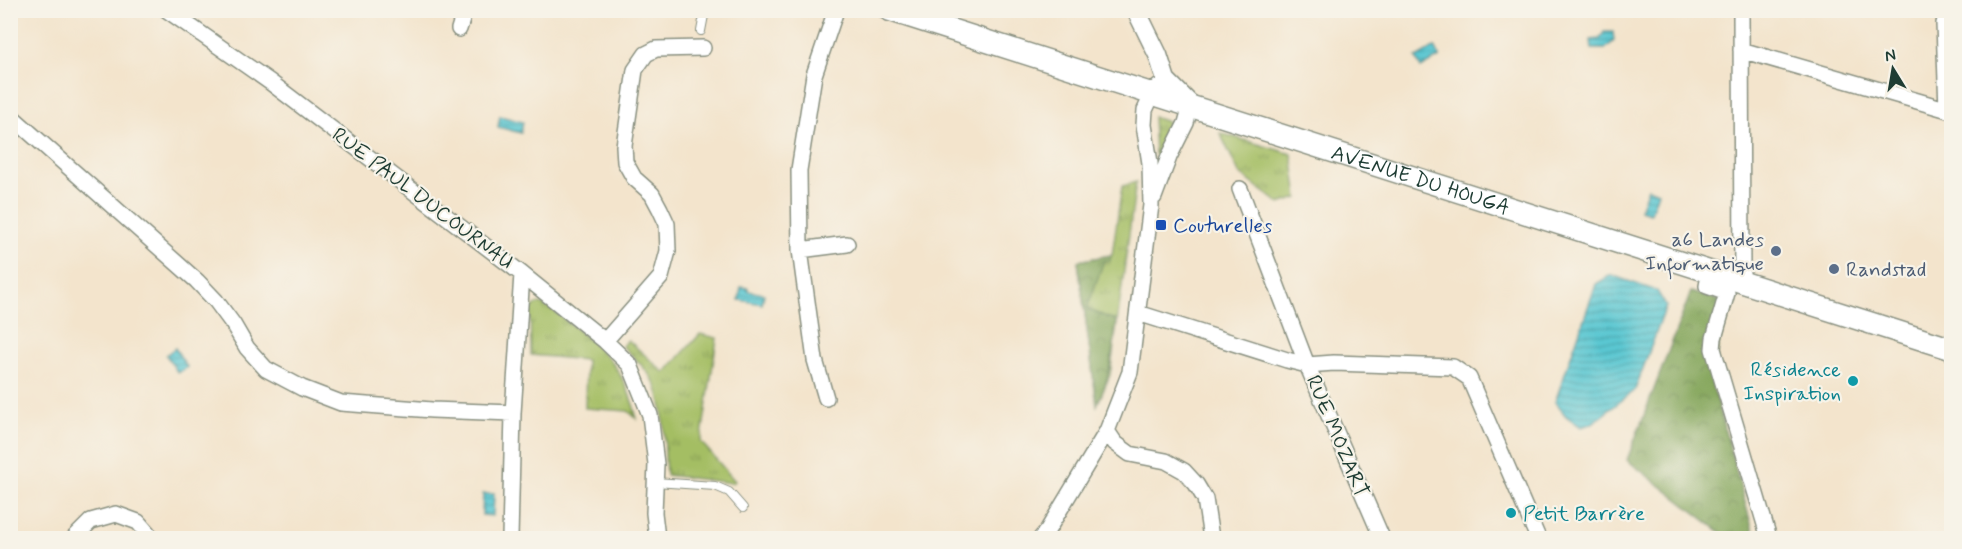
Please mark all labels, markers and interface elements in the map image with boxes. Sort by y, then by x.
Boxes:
north arrow [1863,39,1923,99]
text: N [1883,44,1898,67]
street label: RUE PAUL DUCOURNAU [326,121,519,276]
street label: AVENUE DU HOUGA [1328,139,1513,222]
place label: Couturelles [1173,212,1272,240]
marker: Couturelles [1154,218,1168,232]
place label: a6 Landes Informatique [1645,226,1764,280]
marker: a6 Landes Informatique [1769,244,1783,258]
place label: Randstad [1846,256,1926,284]
marker: Randstad [1827,262,1841,276]
place label: Résidence Inspiration [1743,356,1841,408]
street label: RUE MOZART [1299,371,1375,502]
marker: Résidence Inspiration [1846,374,1860,388]
place label: Petit Barrère [1523,500,1645,528]
marker: Petit Barrère [1504,506,1518,520]

